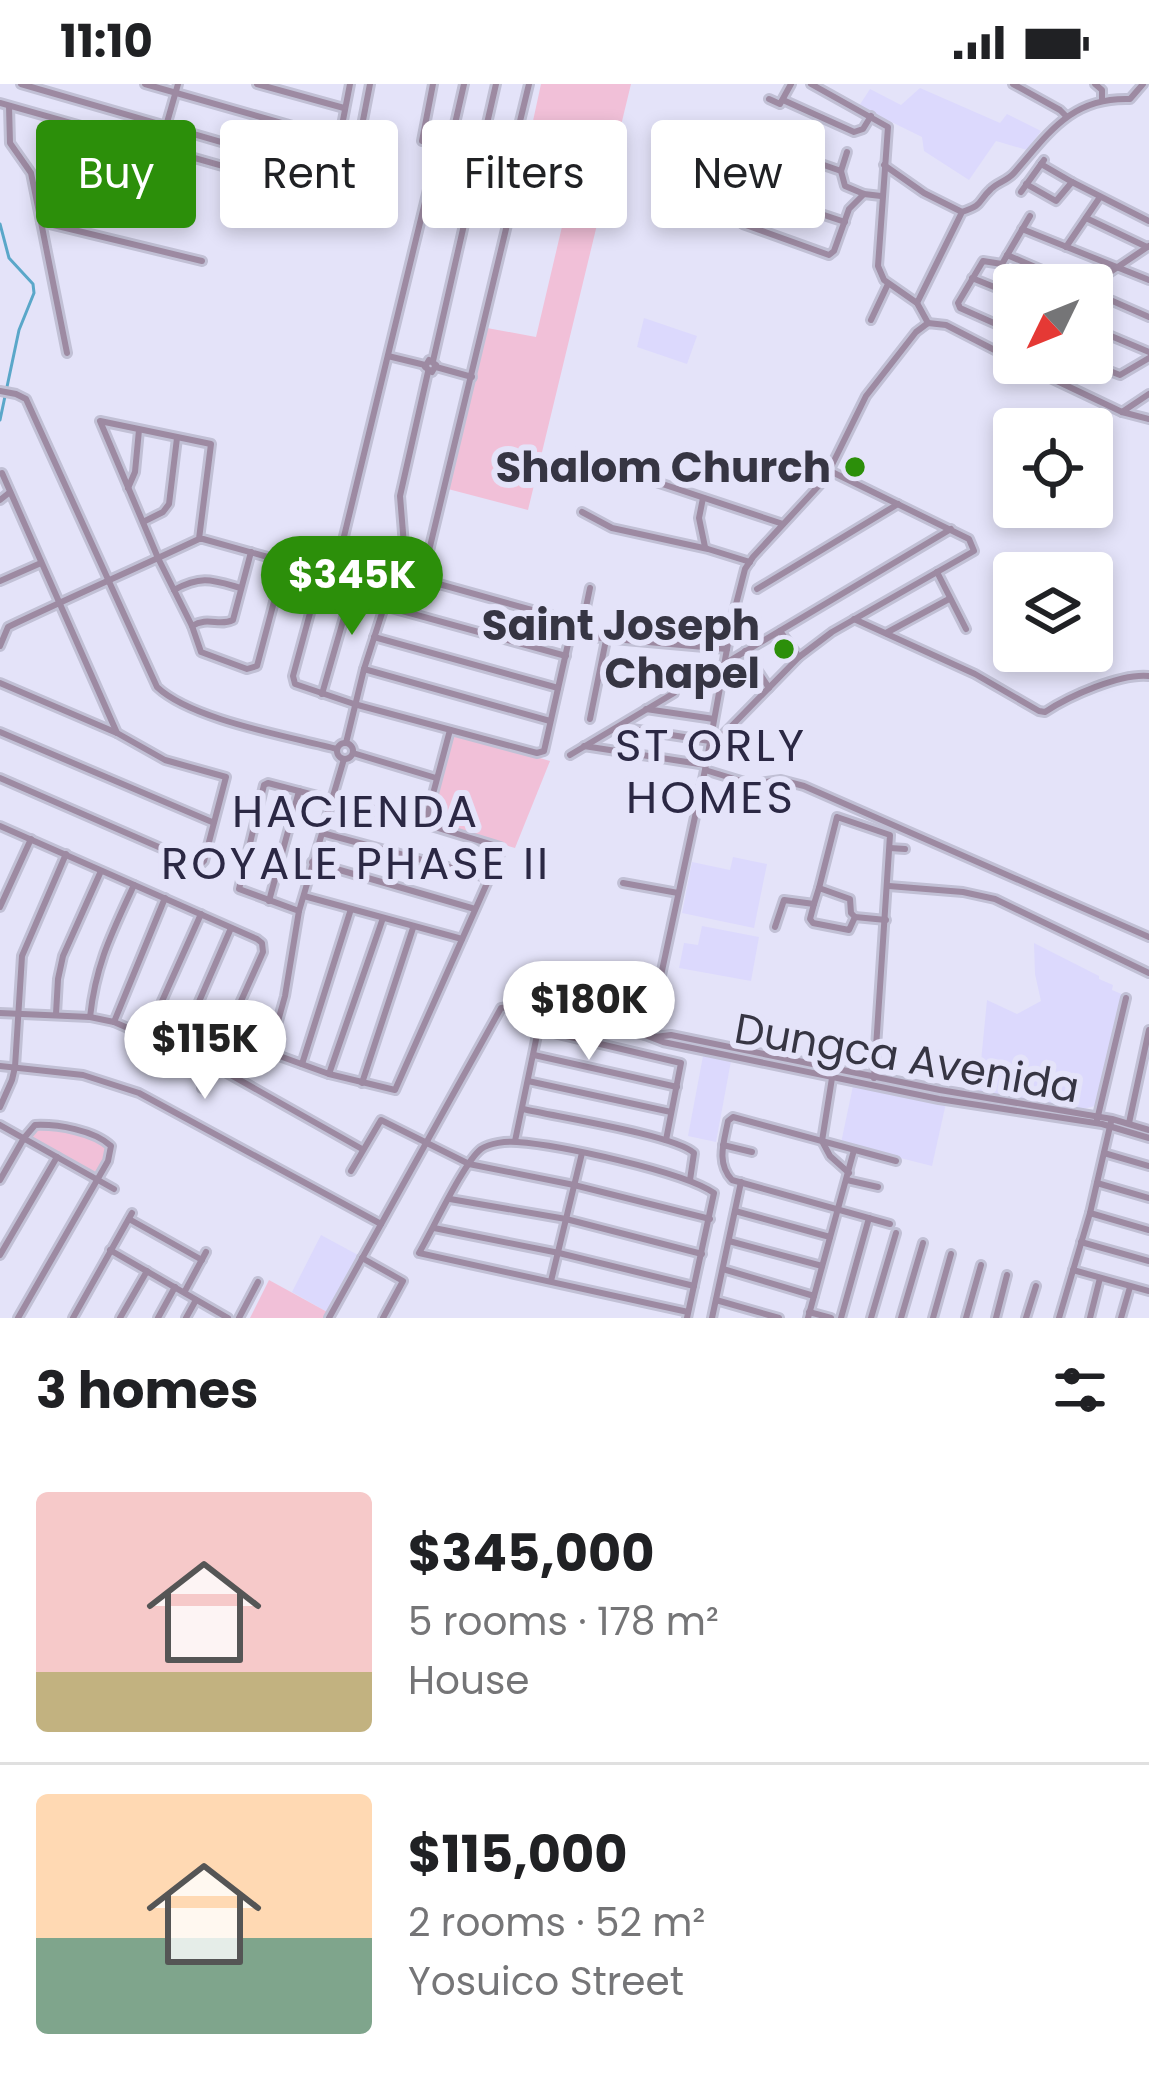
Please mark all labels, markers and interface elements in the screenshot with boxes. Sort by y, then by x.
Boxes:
text: 11:10 [60,10,153,73]
chip: Buy [36,120,196,228]
chip: Rent [220,120,398,228]
chip: Filters [422,120,627,228]
chip: New [651,120,825,228]
north arrow [993,264,1113,384]
map controls [993,264,1113,672]
button: locate [993,408,1113,528]
place label: Shalom Church [496,438,831,497]
marker: Shalom Church [842,454,868,480]
pin: $345K [268,536,436,638]
text: $345K [288,547,416,602]
button: layers [993,552,1113,672]
place label: Saint Joseph Chapel [482,596,760,703]
marker: Saint Joseph Chapel [771,636,797,662]
district label: ST ORLY HOMES [615,714,807,829]
district label: HACIENDA ROYALE PHASE II [161,780,551,895]
pin: $180K [505,961,673,1063]
text: $180K [530,972,648,1027]
street label: Dungca Avenida [730,999,1084,1117]
pin: $115K [121,1000,289,1102]
text: $115K [151,1011,259,1066]
text: 3 homes [36,1354,258,1426]
icon: filters [1047,1357,1113,1423]
text: $345,000 [408,1517,654,1589]
icon: home [132,1540,276,1684]
text: 5 rooms · 178 m² [408,1594,719,1649]
text: House [408,1653,529,1708]
text: $115,000 [408,1818,627,1890]
icon: home [132,1842,276,1986]
text: 2 rooms · 52 m² [408,1895,705,1950]
text: Yosuico Street [408,1954,684,2009]

